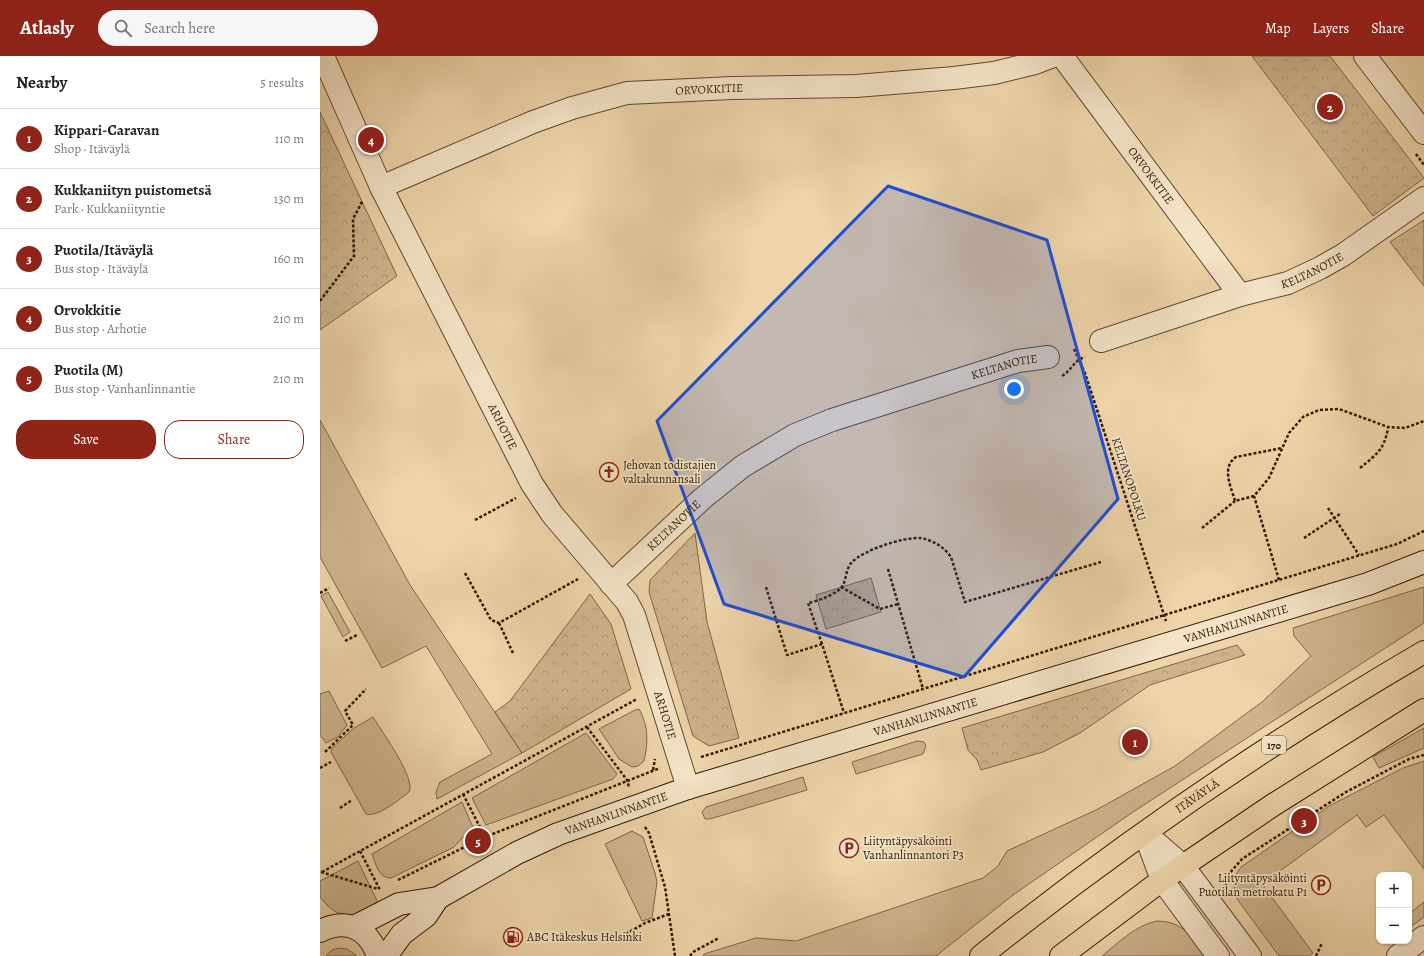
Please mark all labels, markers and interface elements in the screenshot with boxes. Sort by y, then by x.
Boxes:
search box [98,10,378,46]
text: Atlasly [20,15,74,41]
icon: search [112,17,134,39]
text: Search here [144,18,215,38]
text: Map [1265,19,1291,38]
text: Layers [1313,19,1349,38]
text: Share [1371,19,1404,38]
text: Nearby [16,71,67,94]
text: 5 results [260,74,304,91]
street label: ORVOKKITIE [675,80,743,99]
pin: 2 [1317,92,1343,122]
text: Kippari-Caravan [54,120,159,140]
pin: 4 [358,125,384,155]
text: 1 [27,130,31,147]
text: 110 m [275,130,304,147]
text: Shop · Itäväylä [54,140,130,157]
street label: ORVOKKITIE [1124,144,1178,207]
text: Kukkaniityn puistometsä [54,180,212,200]
text: 2 [26,190,32,207]
text: 130 m [274,190,304,207]
text: Park · Kukkaniityntie [54,200,165,217]
text: Puotila/Itäväylä [54,240,153,260]
street label: KELTANOTIE [1279,248,1347,292]
text: 3 [26,250,32,267]
text: 160 m [273,250,304,267]
text: Bus stop · Itäväylä [54,260,148,277]
text: Orvokkitie [54,300,121,320]
text: 4 [26,310,32,327]
text: 210 m [273,310,304,327]
text: Bus stop · Arhotie [54,320,147,337]
street label: KELTANOTIE [969,351,1038,383]
text: Puotila (M) [54,360,123,380]
text: 5 [26,370,32,387]
text: 210 m [273,370,304,387]
your location [1004,379,1024,399]
text: Bus stop · Vanhanlinnantie [54,380,195,397]
street label: ARHOTIE [484,400,521,452]
button: Save [16,420,156,459]
button: Share [164,420,304,459]
street label: KELTANOPOLKU [1108,435,1150,523]
place label: Jehovan todistajien valtakunnansali [622,457,717,487]
church icon: Jehovan todistajien valtakunnansali [598,461,620,483]
street label: KELTANOTIE [643,496,704,554]
street label: VANHANLINNANTIE [1181,600,1290,647]
street label: ARHOTIE [650,688,680,741]
street label: VANHANLINNANTIE [871,694,979,740]
pin: 1 [1122,727,1148,757]
road number: 170 [1262,736,1286,754]
street label: ITÄVÄYLÄ [1172,775,1223,817]
street label: VANHANLINNANTIE [562,788,670,839]
pin: 3 [1291,806,1317,836]
pin: 5 [465,826,491,856]
place label: Liityntäpysäköinti Vanhanlinnantori P3 [862,833,964,863]
parking icon: Liityntäpysäköinti Vanhanlinnantori P3 [838,837,860,859]
place label: Liityntäpysäköinti Puotilan metrokatu P1 [1198,870,1307,900]
map controls [1376,872,1412,944]
button: + [1376,872,1412,908]
parking icon: Liityntäpysäköinti Puotilan metrokatu P1 [1310,874,1332,896]
button: − [1376,908,1412,944]
fuel station icon: ABC Itäkeskus Helsinki [502,926,524,948]
place label: ABC Itäkeskus Helsinki [526,929,642,945]

